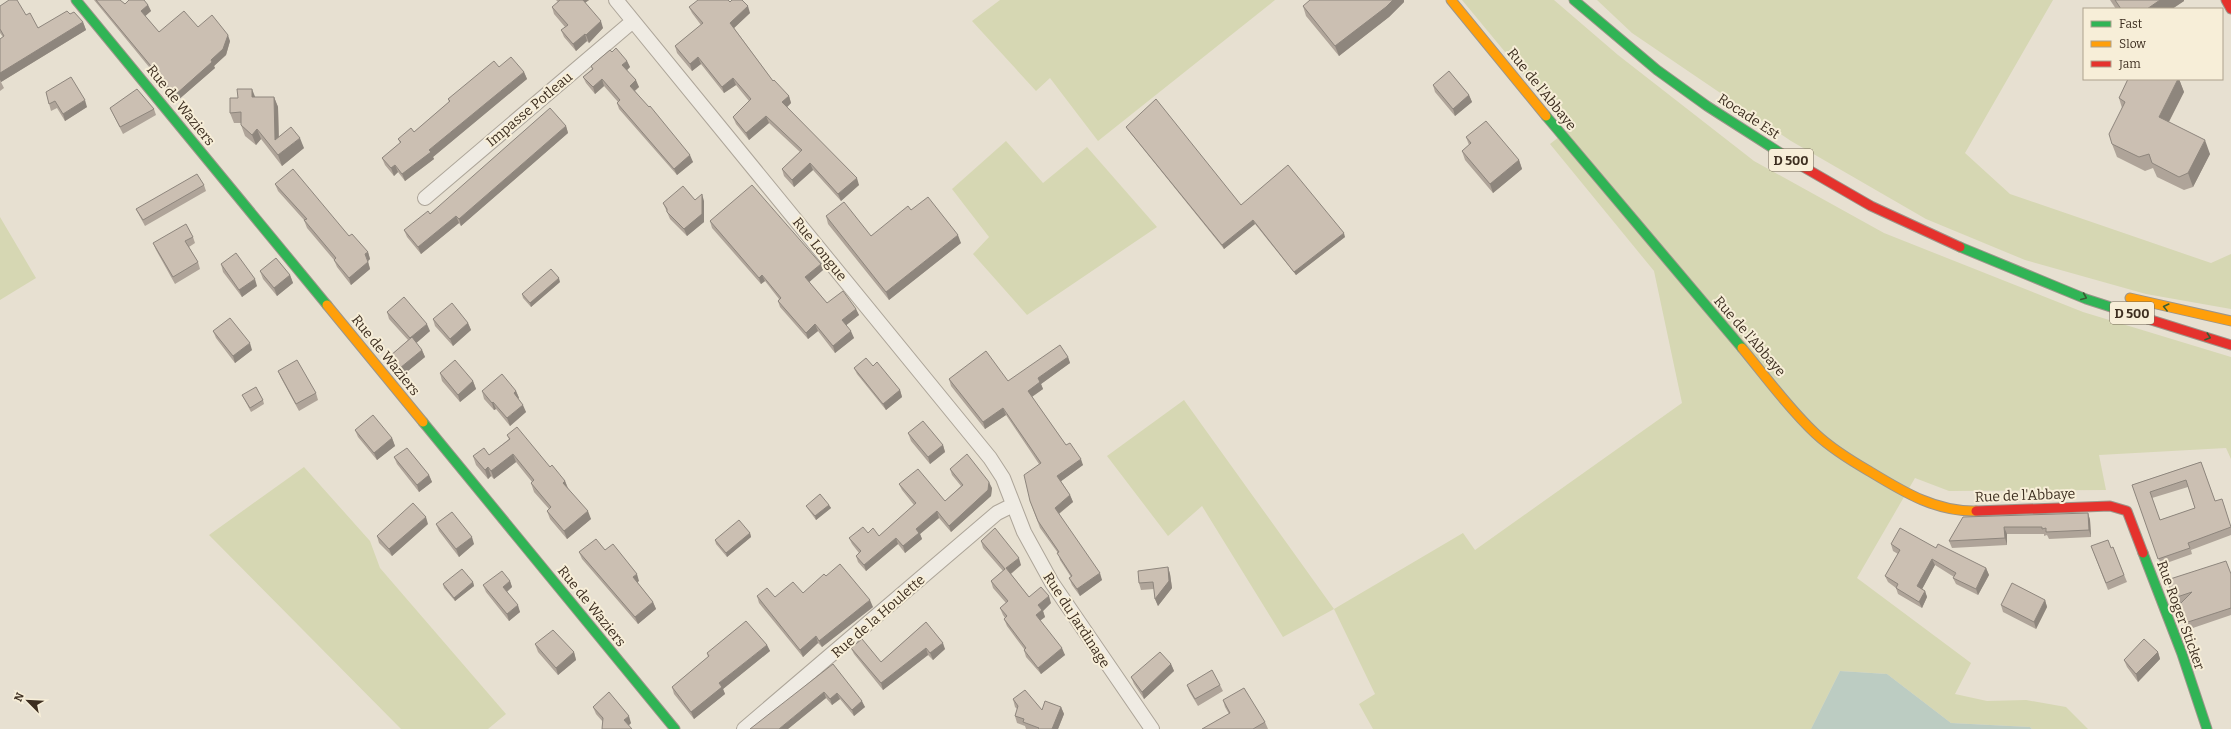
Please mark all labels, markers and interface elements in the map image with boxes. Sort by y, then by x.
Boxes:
legend [2083,8,2223,80]
text: Fast [2119,17,2143,31]
text: Slow [2119,37,2146,51]
street label: Rue de l'Abbaye [1503,45,1580,134]
text: Jam [2118,57,2141,71]
street label: Rue de Waziers [143,62,218,149]
street label: Impasse Potleau [483,68,576,150]
street label: Rocade Est [1715,90,1783,143]
road number: D 500 [1769,149,1813,171]
street label: Rue Longue [789,214,850,284]
street label: Rue de l'Abbaye [1710,293,1789,380]
one-way arrow [2080,293,2087,301]
road number: D 500 [2110,302,2154,324]
one-way arrow [2162,303,2169,311]
street label: Rue de Waziers [348,312,423,399]
one-way arrow [2204,332,2211,341]
street label: Rue de l'Abbaye [1975,485,2076,506]
street label: Rue Roger Sticker [2153,558,2208,672]
street label: Rue de Waziers [554,563,629,650]
street label: Rue du Jardinage [1039,569,1114,671]
street label: Rue de la Houlette [828,571,928,662]
north arrow [8,681,48,721]
text: N [12,690,27,704]

